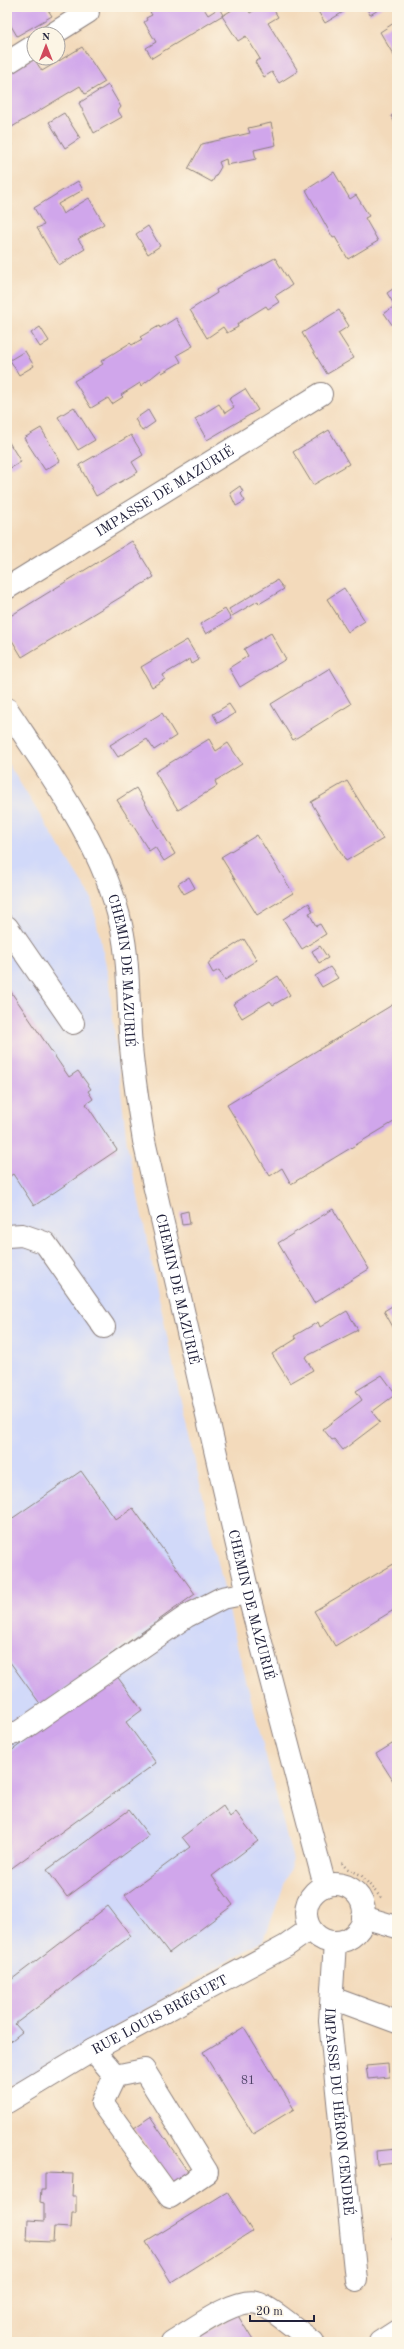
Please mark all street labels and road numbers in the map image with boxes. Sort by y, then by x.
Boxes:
street label: IMPASSE DE MAZURIÉ [93,441,237,540]
street label: CHEMIN DE MAZURIÉ [105,893,140,1047]
street label: CHEMIN DE MAZURIÉ [153,1212,204,1366]
street label: CHEMIN DE MAZURIÉ [226,1528,279,1681]
street label: RUE LOUIS BRÉGUET [90,1973,230,2057]
street label: IMPASSE DU HÉRON CENDRÉ [322,2007,358,2216]

